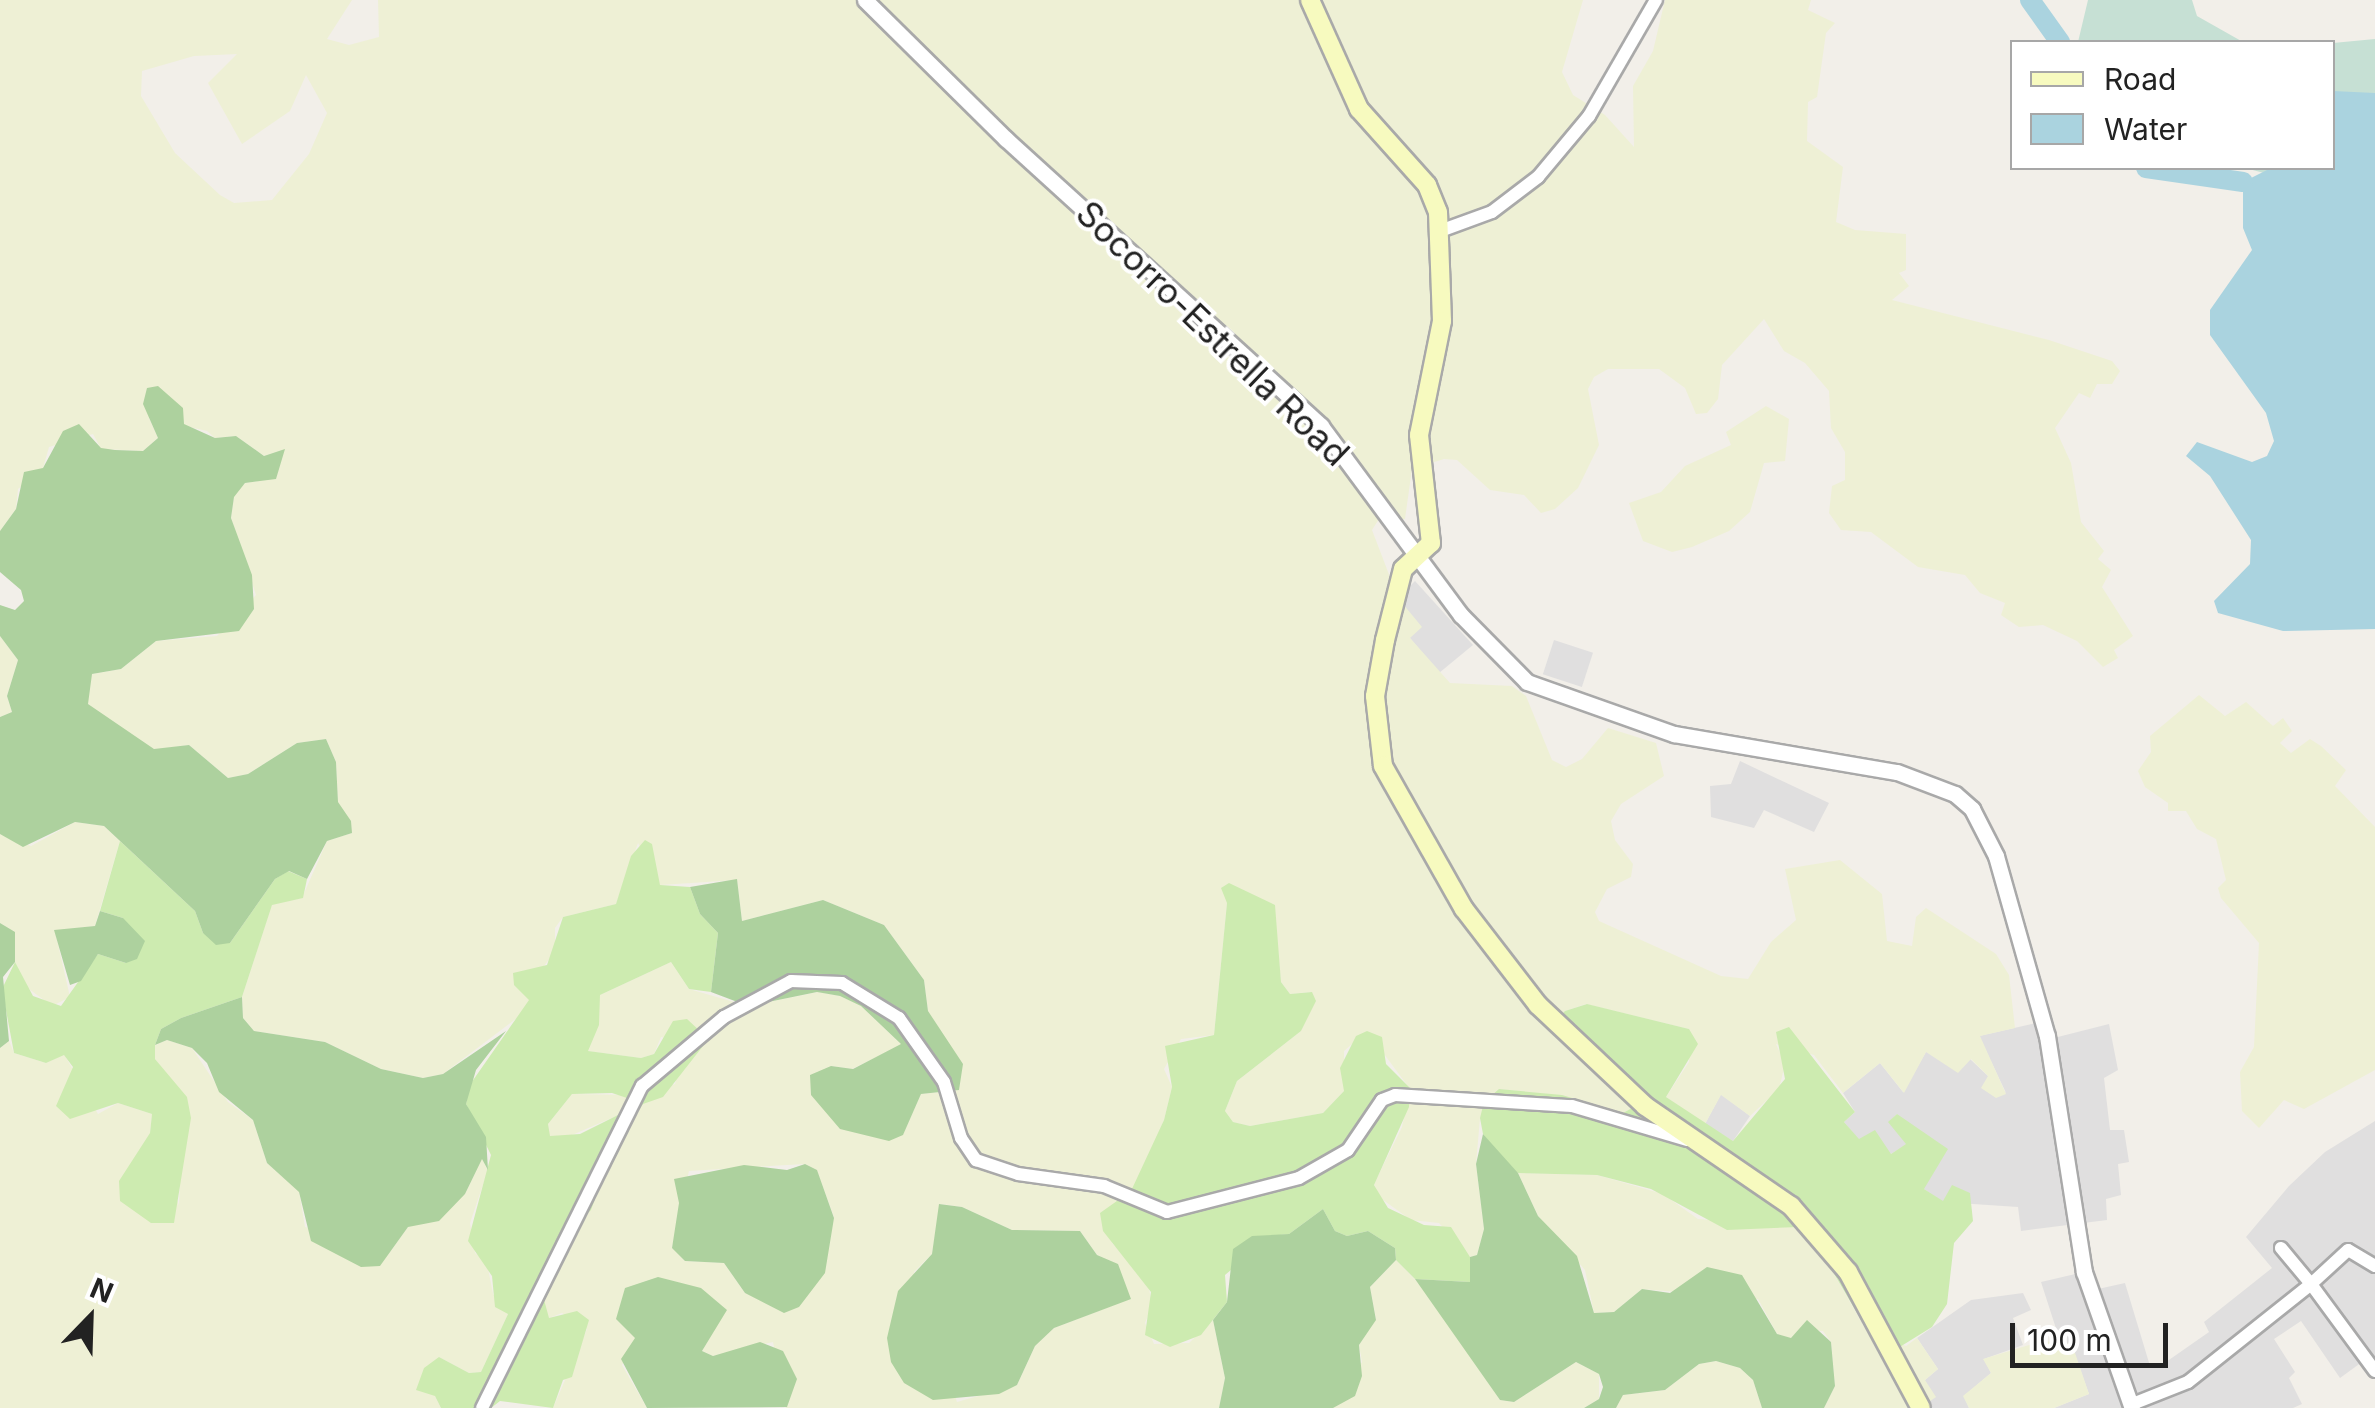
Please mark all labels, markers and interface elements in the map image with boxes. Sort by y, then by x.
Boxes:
legend [2010,40,2335,170]
text: Road [2104,61,2176,97]
text: Water [2104,111,2187,147]
street label: Socorro-Estrella Road [1068,192,1358,474]
north arrow [40,1268,140,1368]
text: N [85,1271,118,1310]
scale bar [2015,1303,2172,1365]
text: 100 m [2027,1322,2112,1358]

